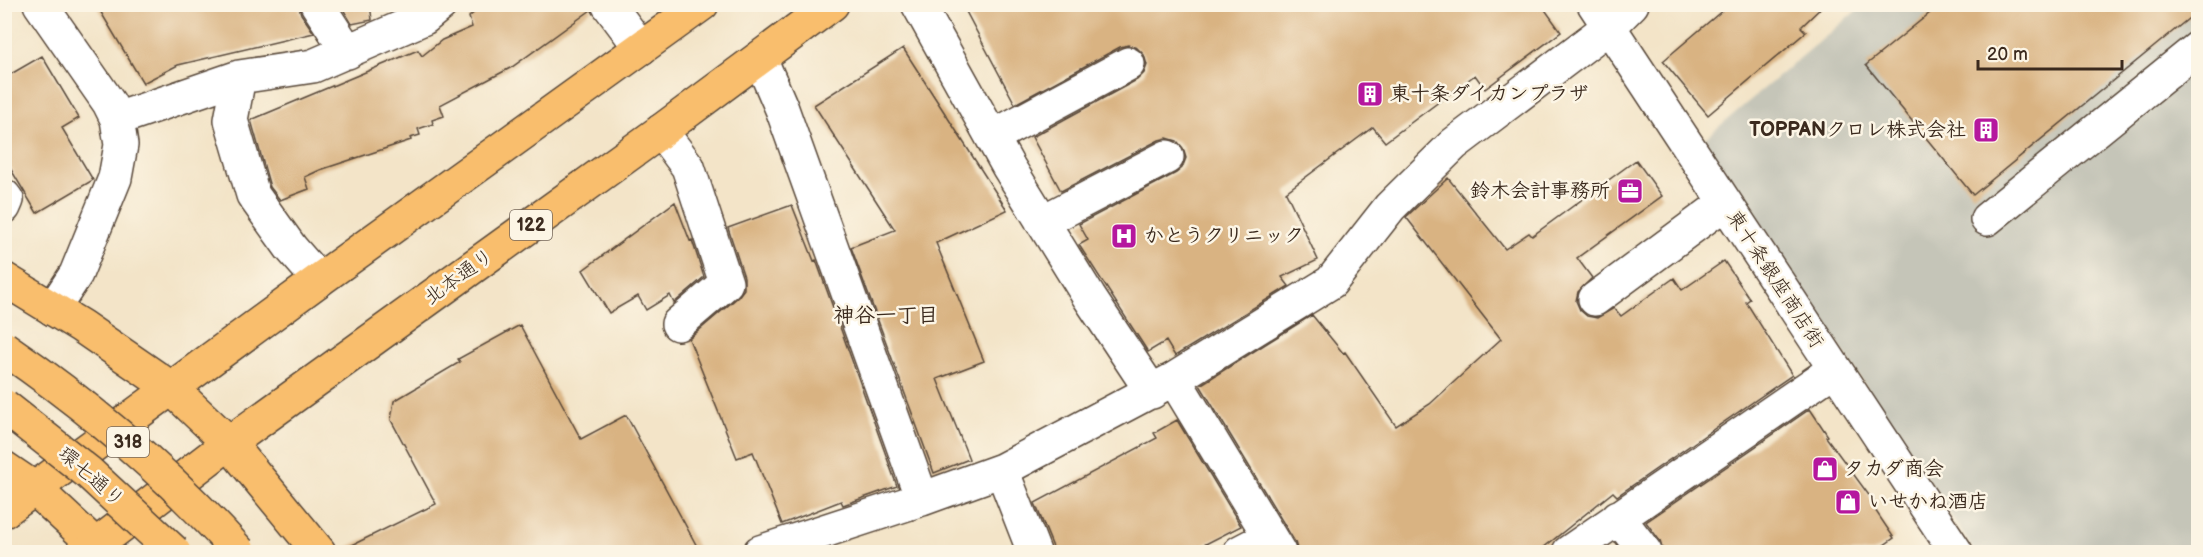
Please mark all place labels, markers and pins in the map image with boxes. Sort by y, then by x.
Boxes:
building icon: 東十条ダイカンプラザ [1355,79,1385,109]
place label: 東十条ダイカンプラザ [1390,82,1588,106]
building icon: TOPPANクロレ株式会社 [1971,115,2001,145]
place label: TOPPANクロレ株式会社 [1749,118,1966,142]
office icon: 鈴木会計事務所 [1615,176,1645,206]
place label: 鈴木会計事務所 [1470,179,1610,203]
hospital icon: かとうクリニック [1109,221,1139,251]
place label: かとうクリニック [1144,224,1304,248]
shop icon: タカダ商会 [1810,454,1840,484]
place label: タカダ商会 [1844,457,1944,481]
shop icon: いせかね酒店 [1833,487,1863,517]
place label: いせかね酒店 [1868,490,1988,514]

